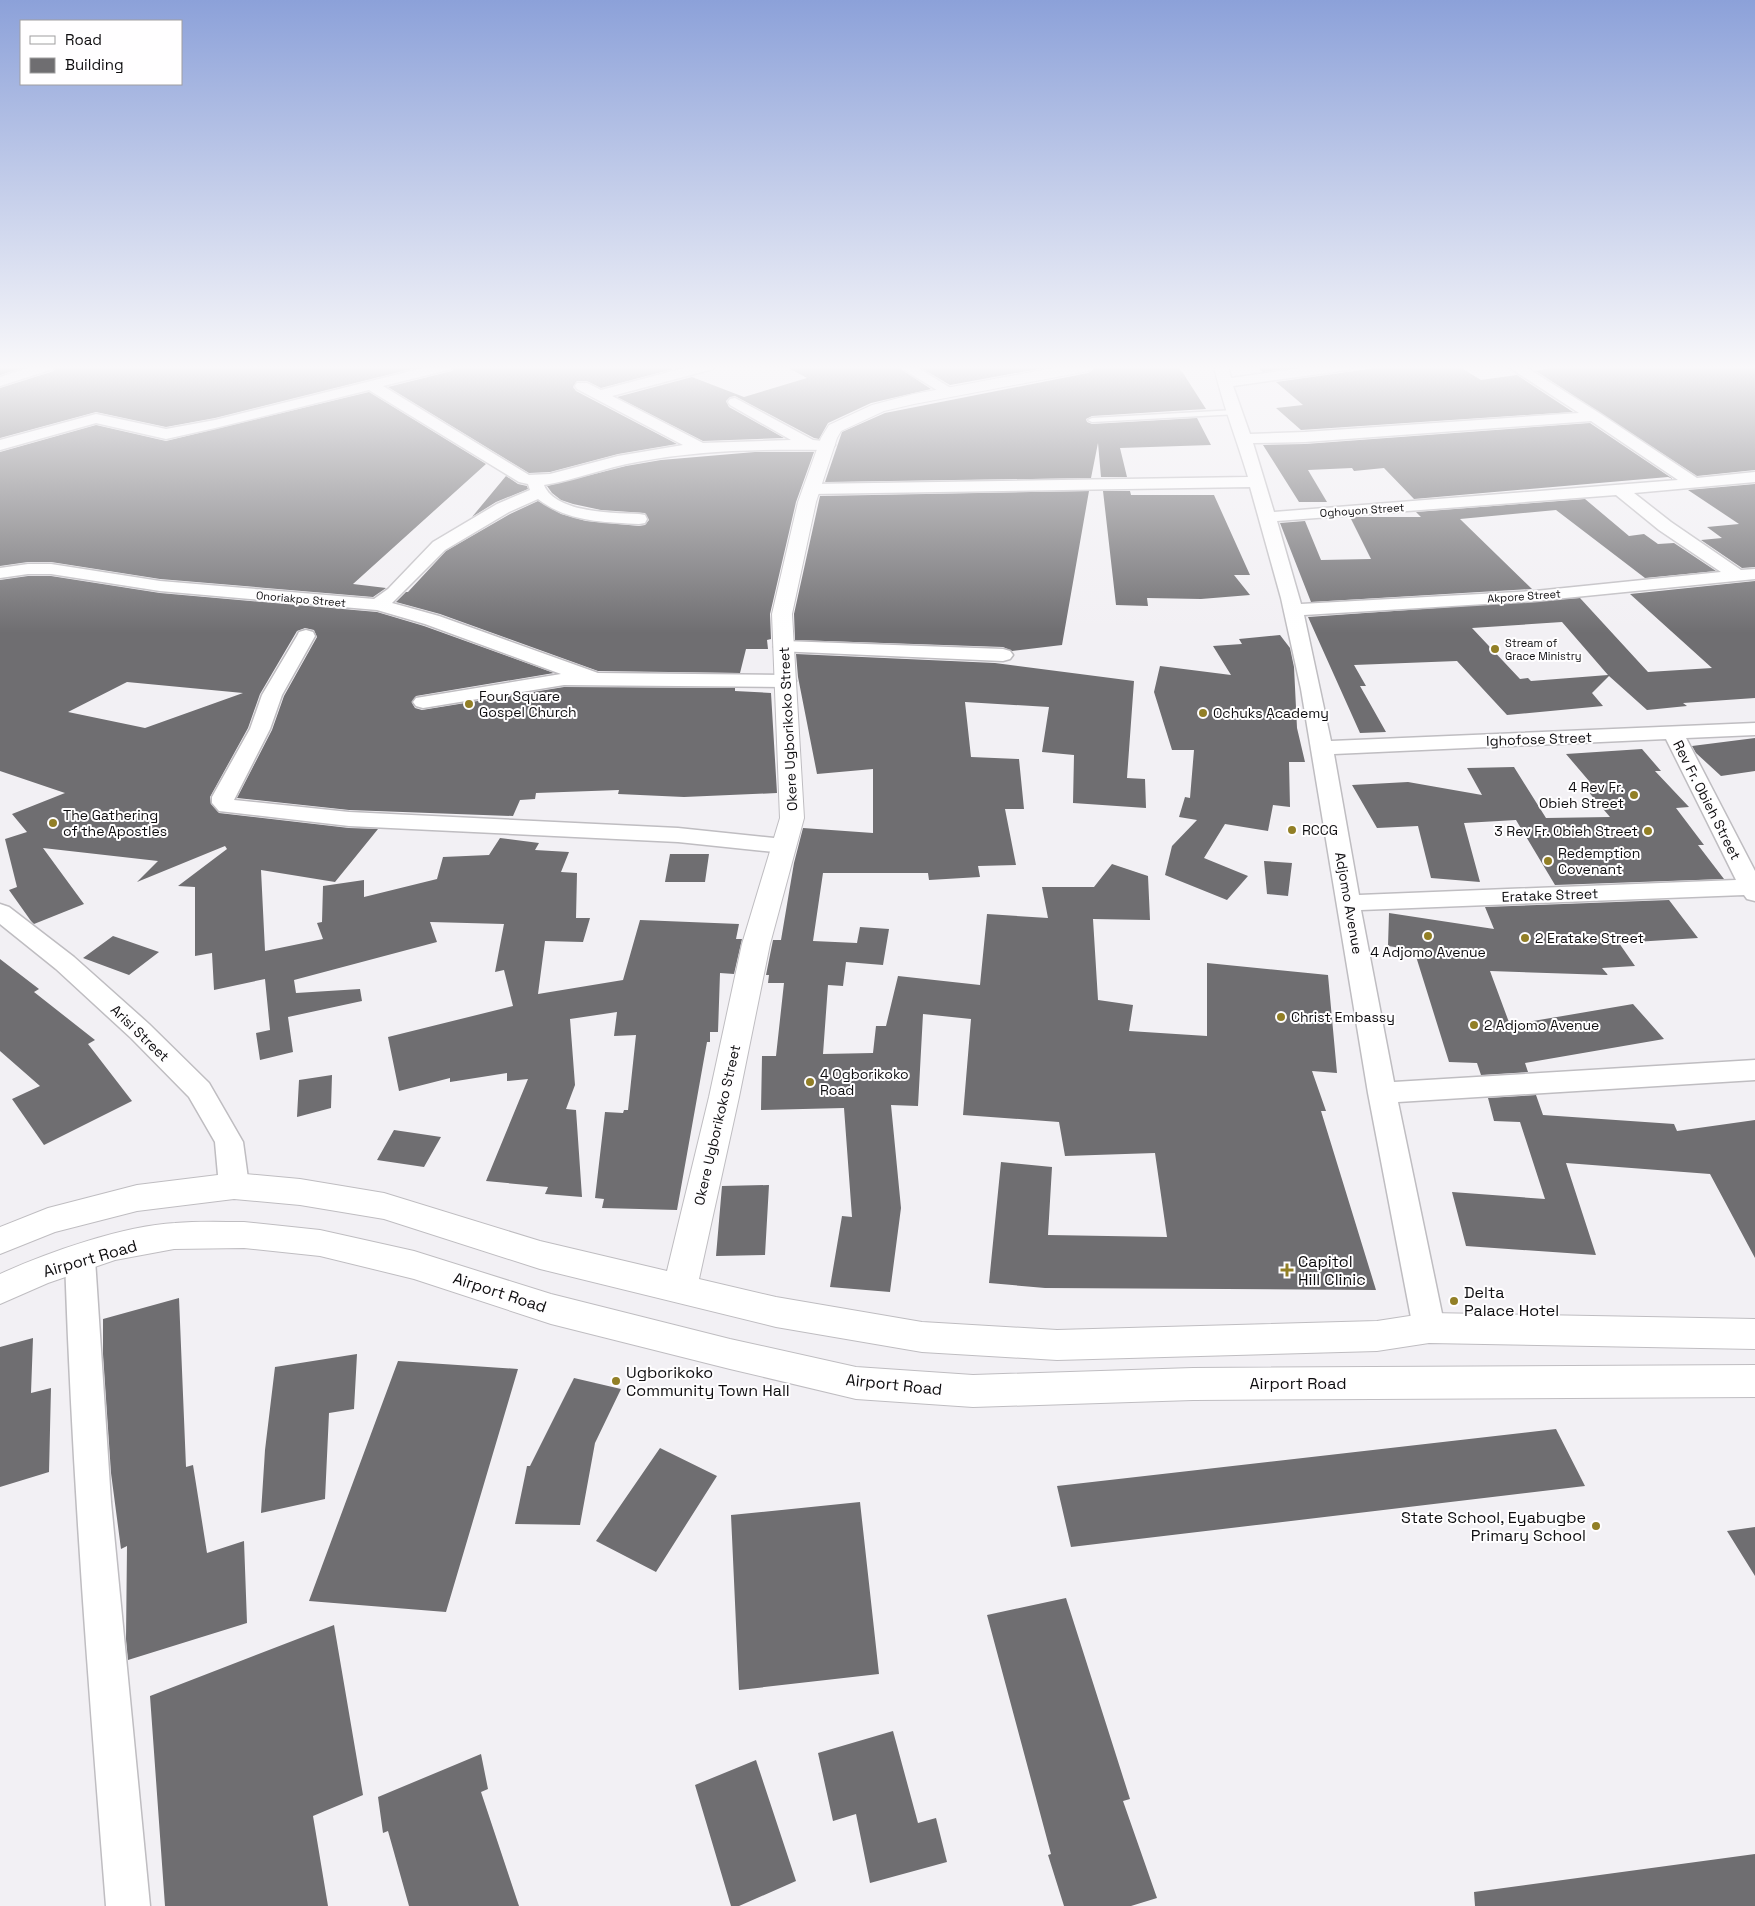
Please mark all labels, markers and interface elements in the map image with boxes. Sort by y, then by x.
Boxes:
legend [20,20,182,85]
text: Road [65,30,102,49]
text: Building [65,55,124,74]
street label: Oghoyon Street [1319,500,1405,520]
street label: Akpore Street [1487,586,1561,606]
street label: Onoriakpo Street [255,588,347,610]
place label: Stream of Grace Ministry [1505,636,1582,663]
marker: Stream of Grace Ministry [1489,643,1501,655]
street label: Okere Ugborikoko Street [775,646,801,812]
place label: Four Square Gospel Church [479,687,577,721]
marker: Four Square Gospel Church [463,698,475,710]
place label: Ochuks Academy [1213,704,1329,722]
marker: Ochuks Academy [1197,707,1209,719]
street label: Ighofose Street [1486,728,1592,750]
street label: Rev Fr. Obieh Street [1669,737,1745,863]
place label: 4 Rev Fr. Obieh Street [1539,778,1624,812]
marker: 4 Rev Fr. Obieh Street [1628,789,1640,801]
place label: The Gathering of the Apostles [63,806,167,840]
marker: The Gathering of the Apostles [47,817,59,829]
place label: RCCG [1302,821,1338,839]
place label: 3 Rev Fr. Obieh Street [1494,822,1638,840]
marker: RCCG [1286,824,1298,836]
marker: 3 Rev Fr. Obieh Street [1642,825,1654,837]
place label: Redemption Covenant [1558,844,1640,878]
street label: Adjomo Avenue [1331,850,1367,956]
marker: Redemption Covenant [1542,855,1554,867]
street label: Eratake Street [1501,884,1599,906]
place label: 2 Eratake Street [1535,929,1644,947]
marker: 4 Adjomo Avenue [1422,930,1434,942]
marker: 2 Eratake Street [1519,932,1531,944]
place label: 4 Adjomo Avenue [1370,943,1486,961]
street label: Arisi Street [107,1001,173,1065]
place label: Christ Embassy [1291,1008,1395,1026]
marker: Christ Embassy [1275,1011,1287,1023]
place label: 2 Adjomo Avenue [1484,1016,1599,1034]
marker: 2 Adjomo Avenue [1468,1019,1480,1031]
street label: Okere Ugborikoko Street [690,1043,744,1207]
place label: 4 Ogborikoko Road [820,1065,909,1099]
marker: 4 Ogborikoko Road [804,1076,816,1088]
street label: Airport Road [41,1235,140,1282]
place label: Capitol Hill Clinic [1298,1251,1366,1290]
marker: Capitol Hill Clinic [1280,1263,1294,1277]
street label: Airport Road [450,1268,549,1317]
place label: Delta Palace Hotel [1464,1282,1559,1321]
marker: Delta Palace Hotel [1448,1295,1460,1307]
place label: Ugborikoko Community Town Hall [626,1362,790,1401]
street label: Airport Road [845,1369,943,1400]
street label: Airport Road [1250,1373,1347,1394]
marker: Ugborikoko Community Town Hall [610,1375,622,1387]
place label: State School, Eyabugbe Primary School [1401,1507,1586,1546]
marker: State School, Eyabugbe Primary School [1590,1520,1602,1532]

